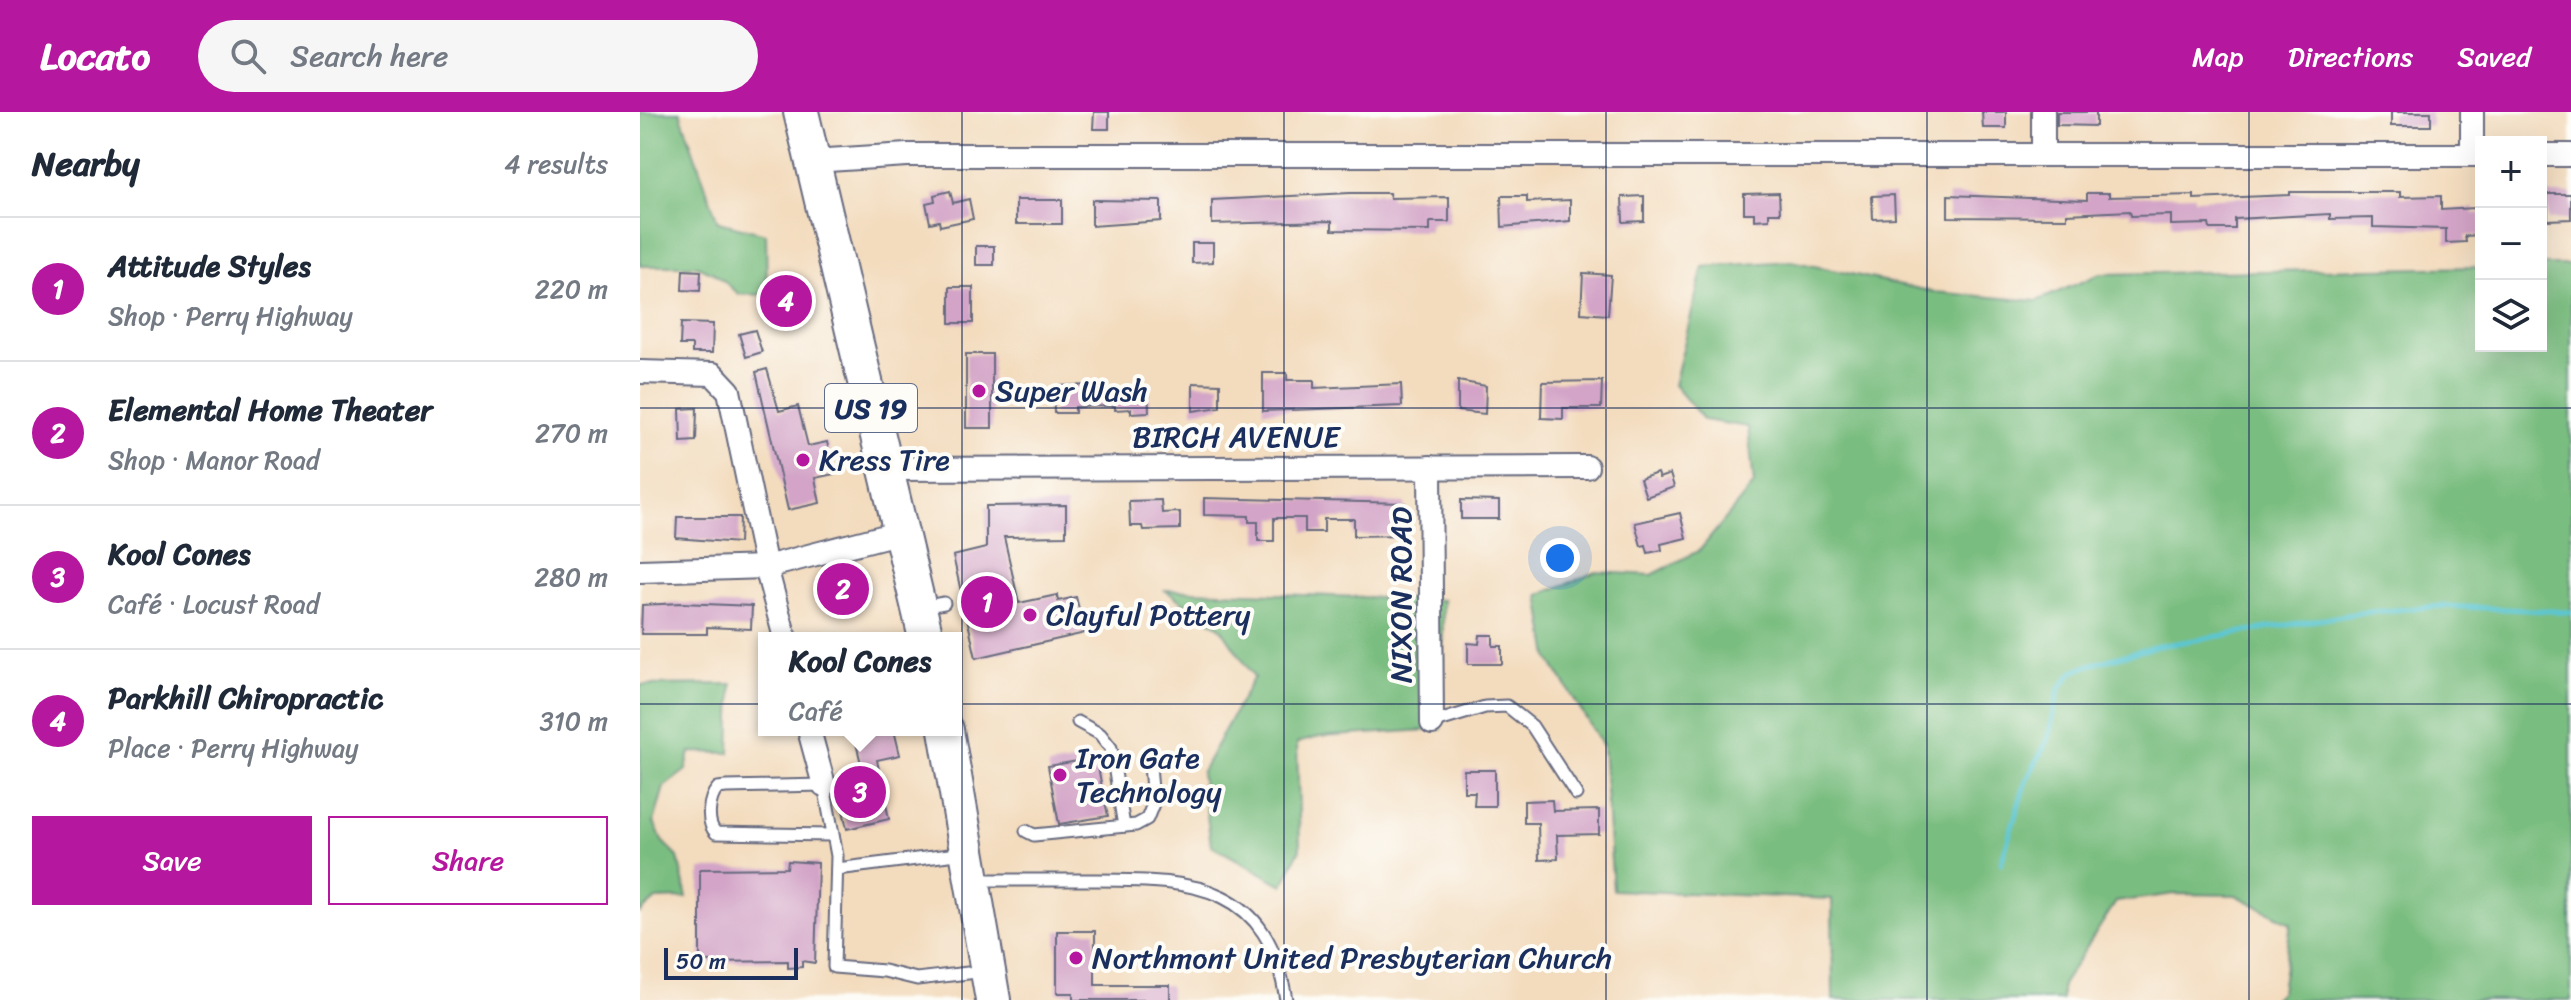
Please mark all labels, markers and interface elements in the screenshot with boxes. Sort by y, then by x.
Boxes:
search box [198,20,758,92]
text: Locato [40,23,150,90]
text: Search here [290,29,448,83]
text: Map [2192,32,2244,81]
text: Directions [2288,32,2413,81]
text: Saved [2457,32,2531,81]
icon: search [226,34,270,78]
text: Nearby [32,134,140,194]
map controls [2475,136,2547,352]
button: + [2475,136,2547,208]
text: 4 results [504,141,608,187]
button: − [2475,208,2547,280]
text: Attitude Styles [108,239,311,293]
text: 1 [52,266,64,312]
text: 220 m [535,266,608,312]
pin: 4 [760,271,812,331]
button: layers [2475,280,2547,352]
text: Shop · Perry Highway [108,293,353,339]
place label: Super Wash [995,364,1148,418]
marker: Super Wash [970,382,988,400]
text: Elemental Home Theater [108,383,433,437]
road number: US 19 [825,384,917,432]
text: 2 [50,410,66,456]
text: 270 m [535,410,608,456]
street label: BIRCH AVENUE [1132,410,1342,464]
place label: Kress Tire [819,433,950,487]
text: Shop · Manor Road [108,437,320,483]
marker: Kress Tire [794,451,812,469]
street label: NIXON ROAD [1374,507,1428,683]
text: Kool Cones [108,527,251,581]
your location [1540,538,1580,578]
text: 3 [51,554,65,600]
text: 280 m [534,554,608,600]
pin: 2 [817,559,869,619]
pin: 1 [961,572,1013,632]
text: Café · Locust Road [108,581,319,627]
place label: Clayful Pottery [1046,588,1251,642]
marker: Clayful Pottery [1021,606,1039,624]
popup [758,632,962,736]
text: Kool Cones [789,634,931,688]
text: Parkhill Chiropractic [108,671,383,725]
text: Café [789,688,843,734]
text: 4 [50,698,66,744]
text: 310 m [539,698,608,744]
text: Place · Perry Highway [108,725,358,771]
place label: Iron Gate Technology [1075,731,1222,819]
pin: 3 [834,762,886,822]
marker: Iron Gate Technology [1051,766,1069,784]
button: Save [32,816,312,905]
button: Share [328,816,608,905]
place label: Northmont United Presbyterian Church [1092,931,1612,985]
text: 50 m [676,942,726,981]
scale bar [664,944,798,980]
marker: Northmont United Presbyterian Church [1067,949,1085,967]

